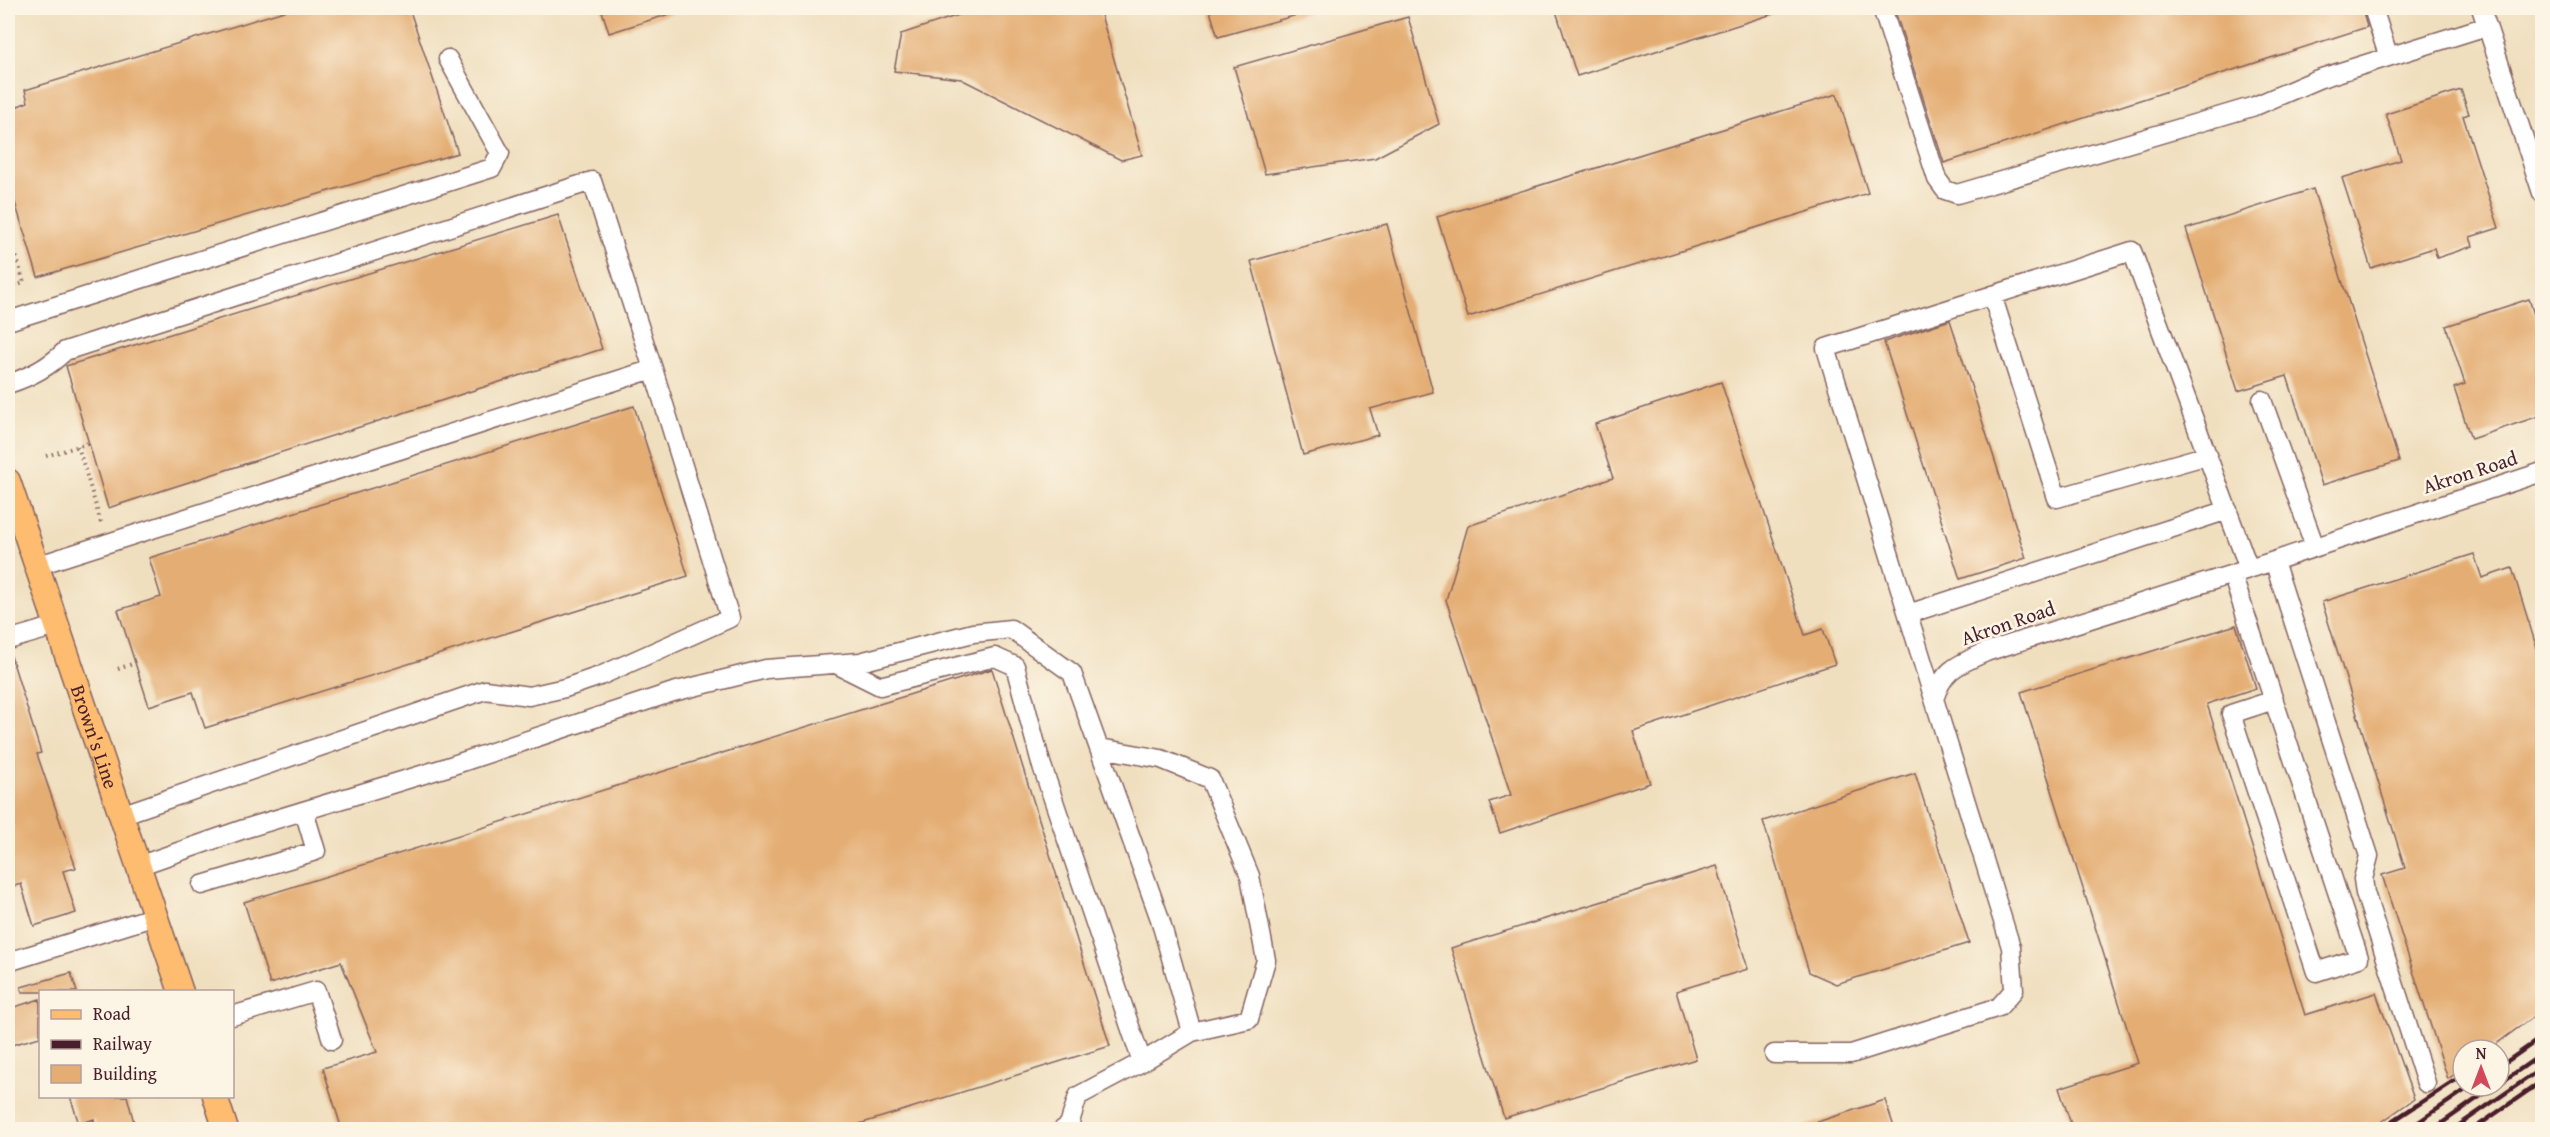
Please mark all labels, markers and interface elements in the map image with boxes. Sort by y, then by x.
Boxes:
street label: Akron Road [2419,443,2521,500]
street label: Akron Road [1957,593,2059,652]
street label: Brown's Line [64,681,126,792]
legend [39,990,234,1098]
text: Road [93,1000,131,1027]
text: Railway [93,1030,152,1057]
north arrow [2451,1038,2511,1098]
text: N [2476,1041,2487,1065]
text: Building [93,1060,157,1087]

